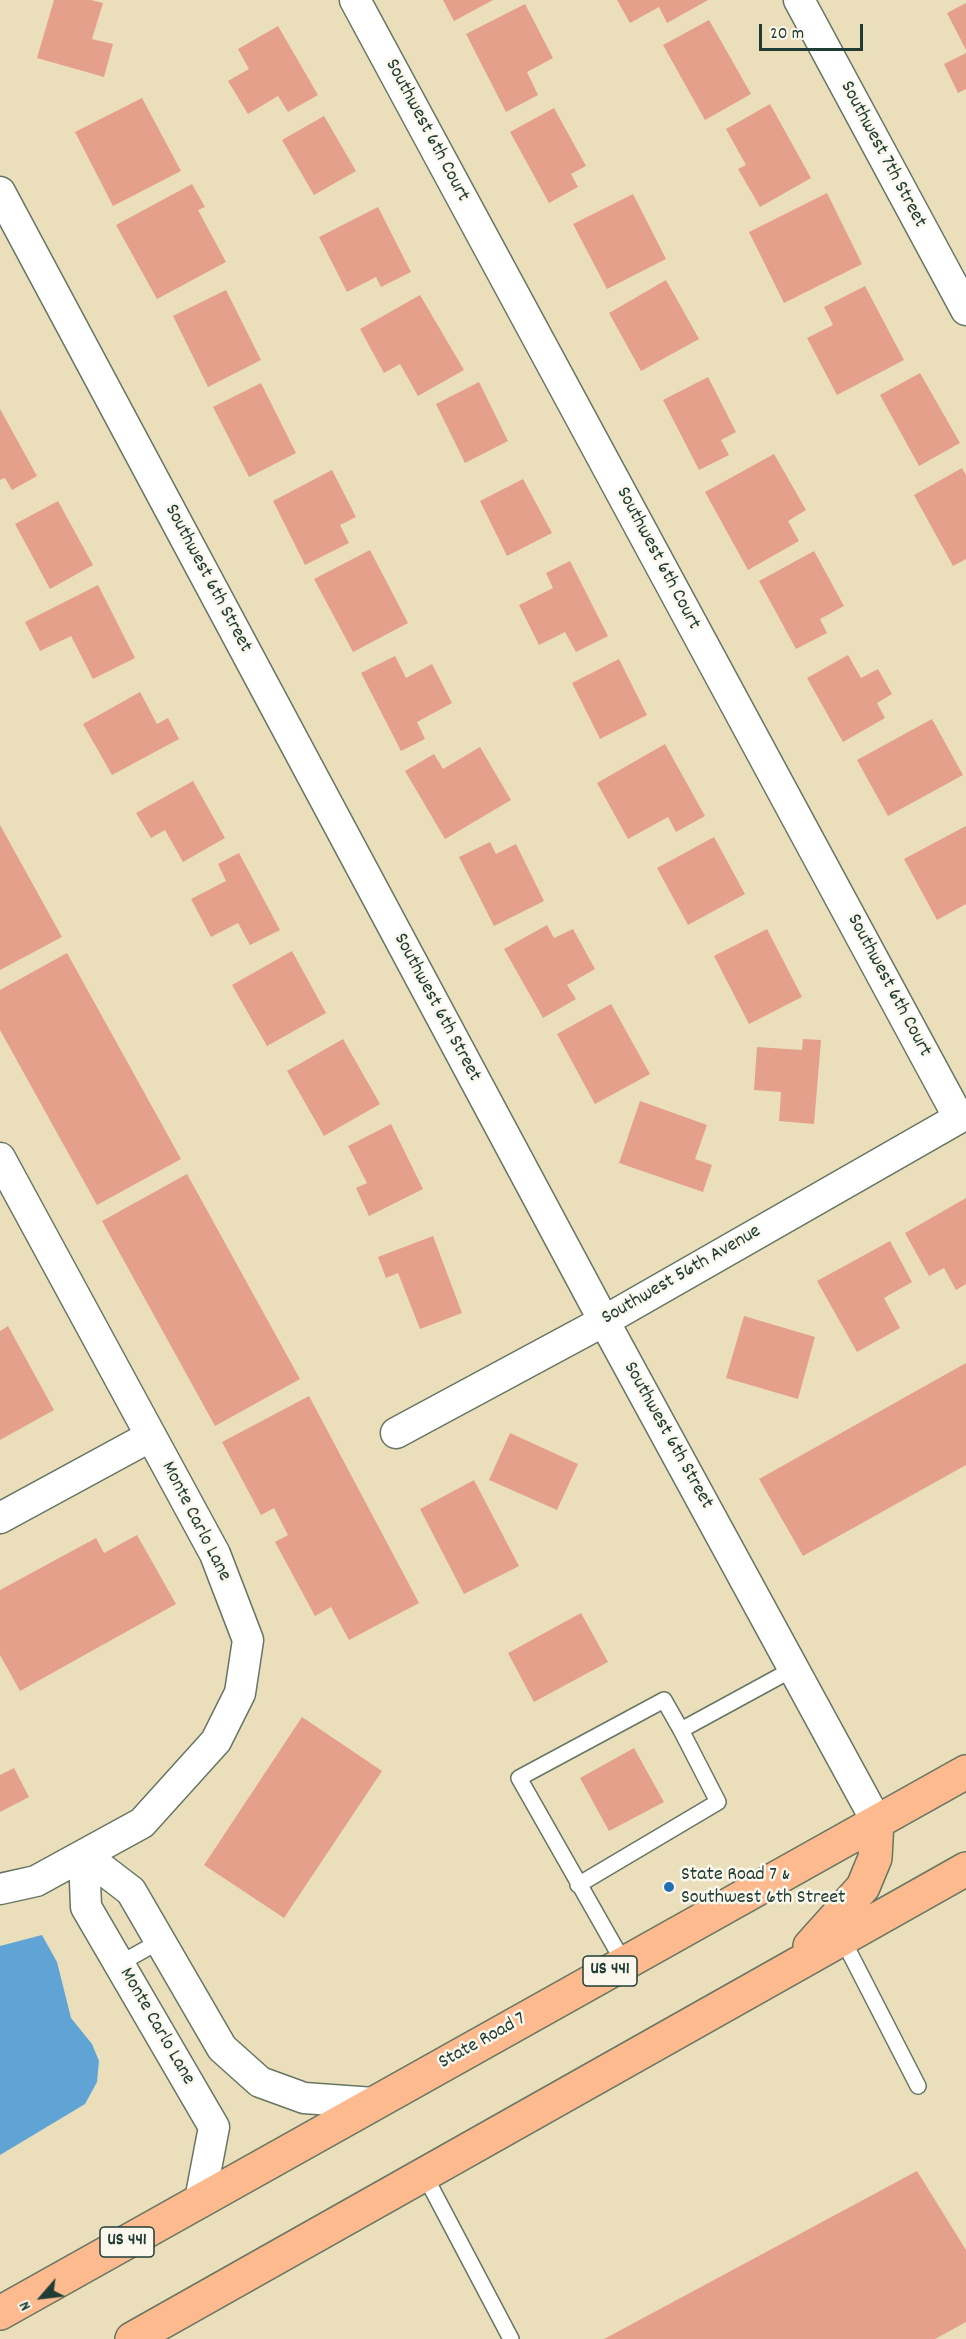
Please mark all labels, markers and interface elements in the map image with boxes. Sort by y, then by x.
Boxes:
scale bar [762,12,866,50]
text: 20 m [770,22,804,47]
street label: Southwest 6th Court [378,56,474,206]
street label: Southwest 7th Street [833,78,931,232]
street label: Southwest 6th Court [609,484,705,634]
street label: Southwest 6th Street [158,501,256,657]
street label: Southwest 6th Court [840,911,936,1061]
street label: Southwest 6th Street [387,930,485,1086]
street label: Southwest 56th Avenue [598,1221,766,1331]
street label: Southwest 6th Street [617,1358,717,1514]
street label: Monte Carlo Lane [155,1458,235,1586]
place label: State Road 7 & Southwest 6th Street [681,1864,845,1911]
marker: State Road 7 & Southwest 6th Street [662,1880,676,1894]
road number: US 441 [583,1956,637,1986]
street label: Monte Carlo Lane [113,1964,199,2090]
street label: State Road 7 [435,2008,531,2076]
road number: US 441 [100,2227,154,2257]
north arrow [12,2267,72,2327]
text: N [14,2297,38,2315]

